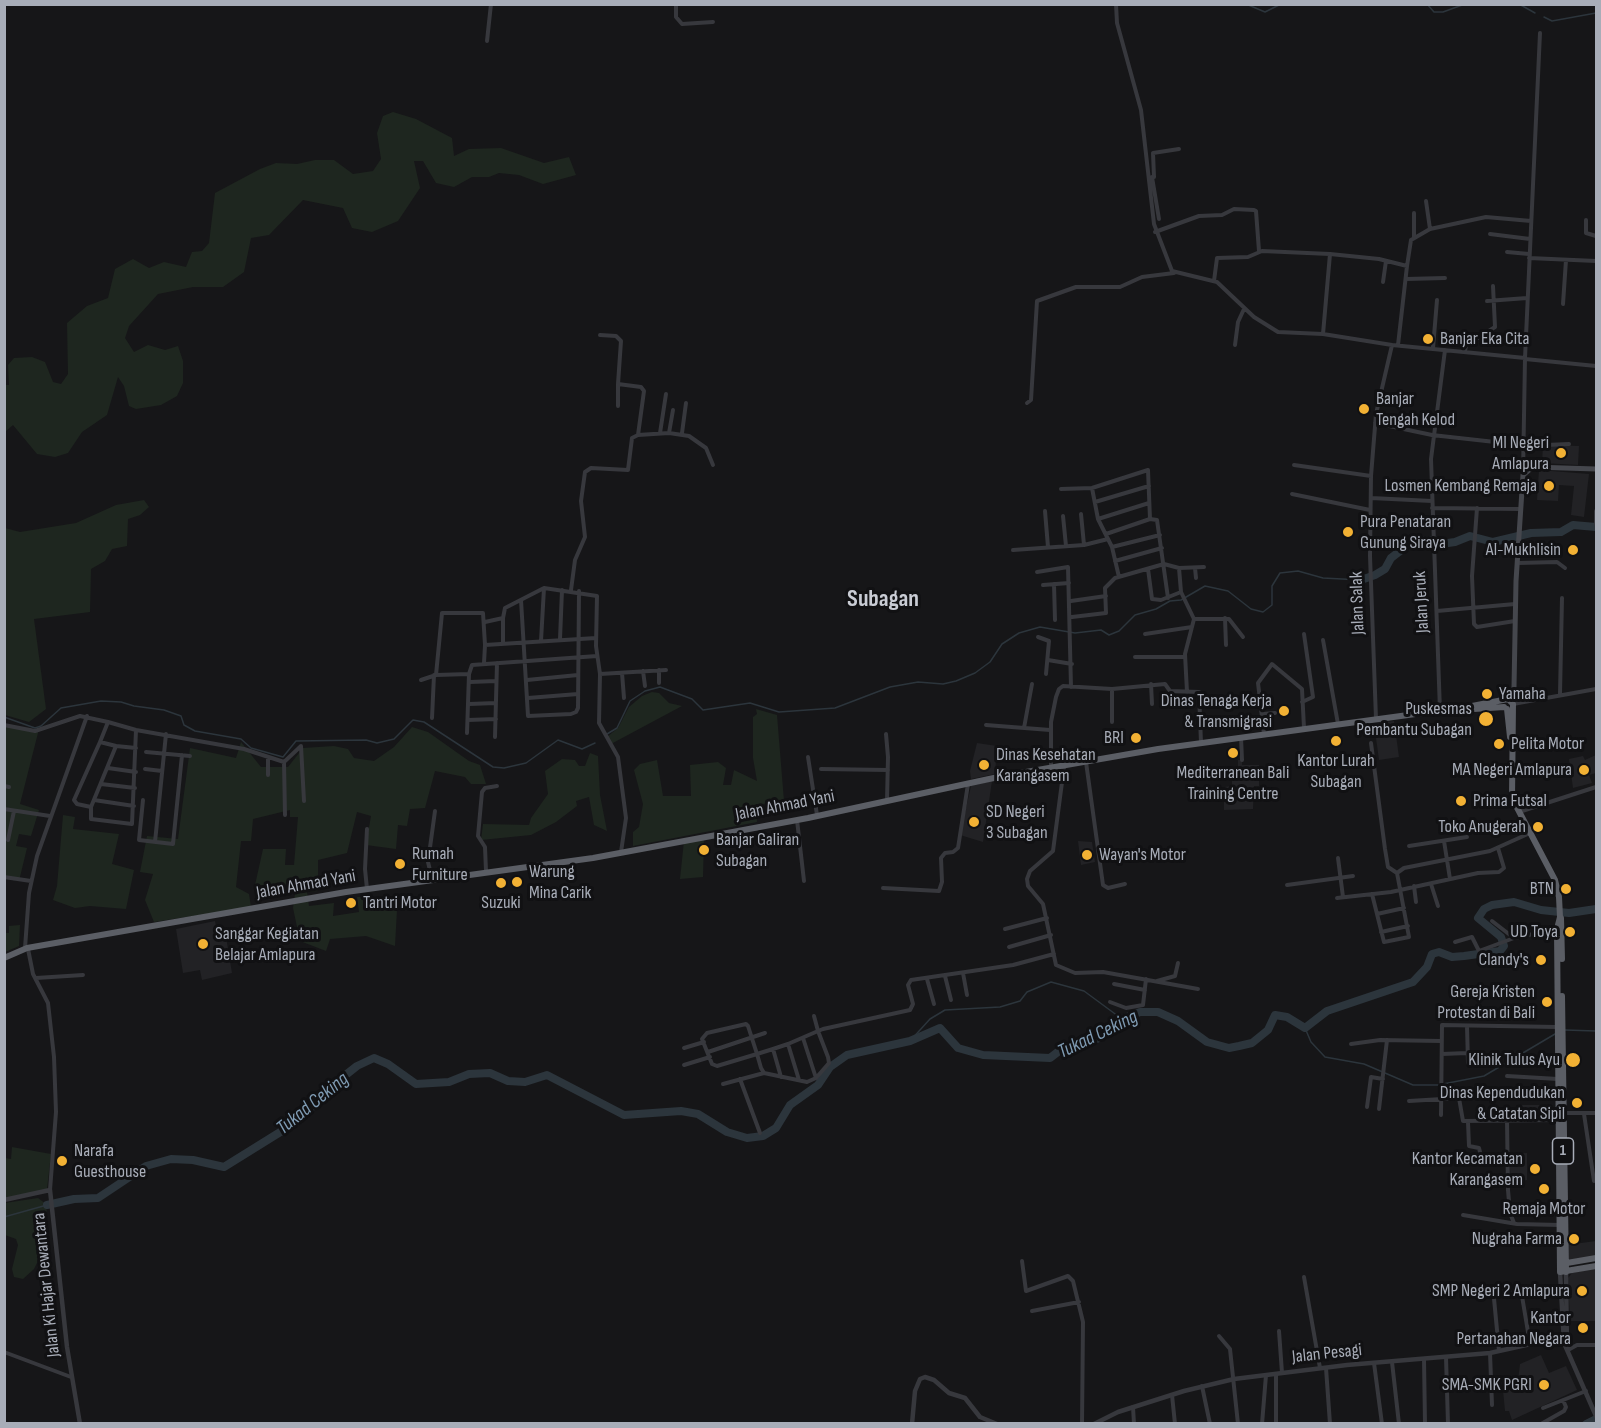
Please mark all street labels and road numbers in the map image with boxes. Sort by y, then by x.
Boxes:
street label: Jalan Jeruk [1410,570,1434,634]
street label: Jalan Salak [1346,571,1370,635]
street label: Jalan Ahmad Yani [734,786,836,826]
street label: Jalan Ahmad Yani [255,866,357,904]
road number: 1 [1552,1138,1574,1164]
street label: Jalan Ki Hajar Dewantara [29,1212,65,1358]
street label: Jalan Pesagi [1291,1340,1363,1368]

